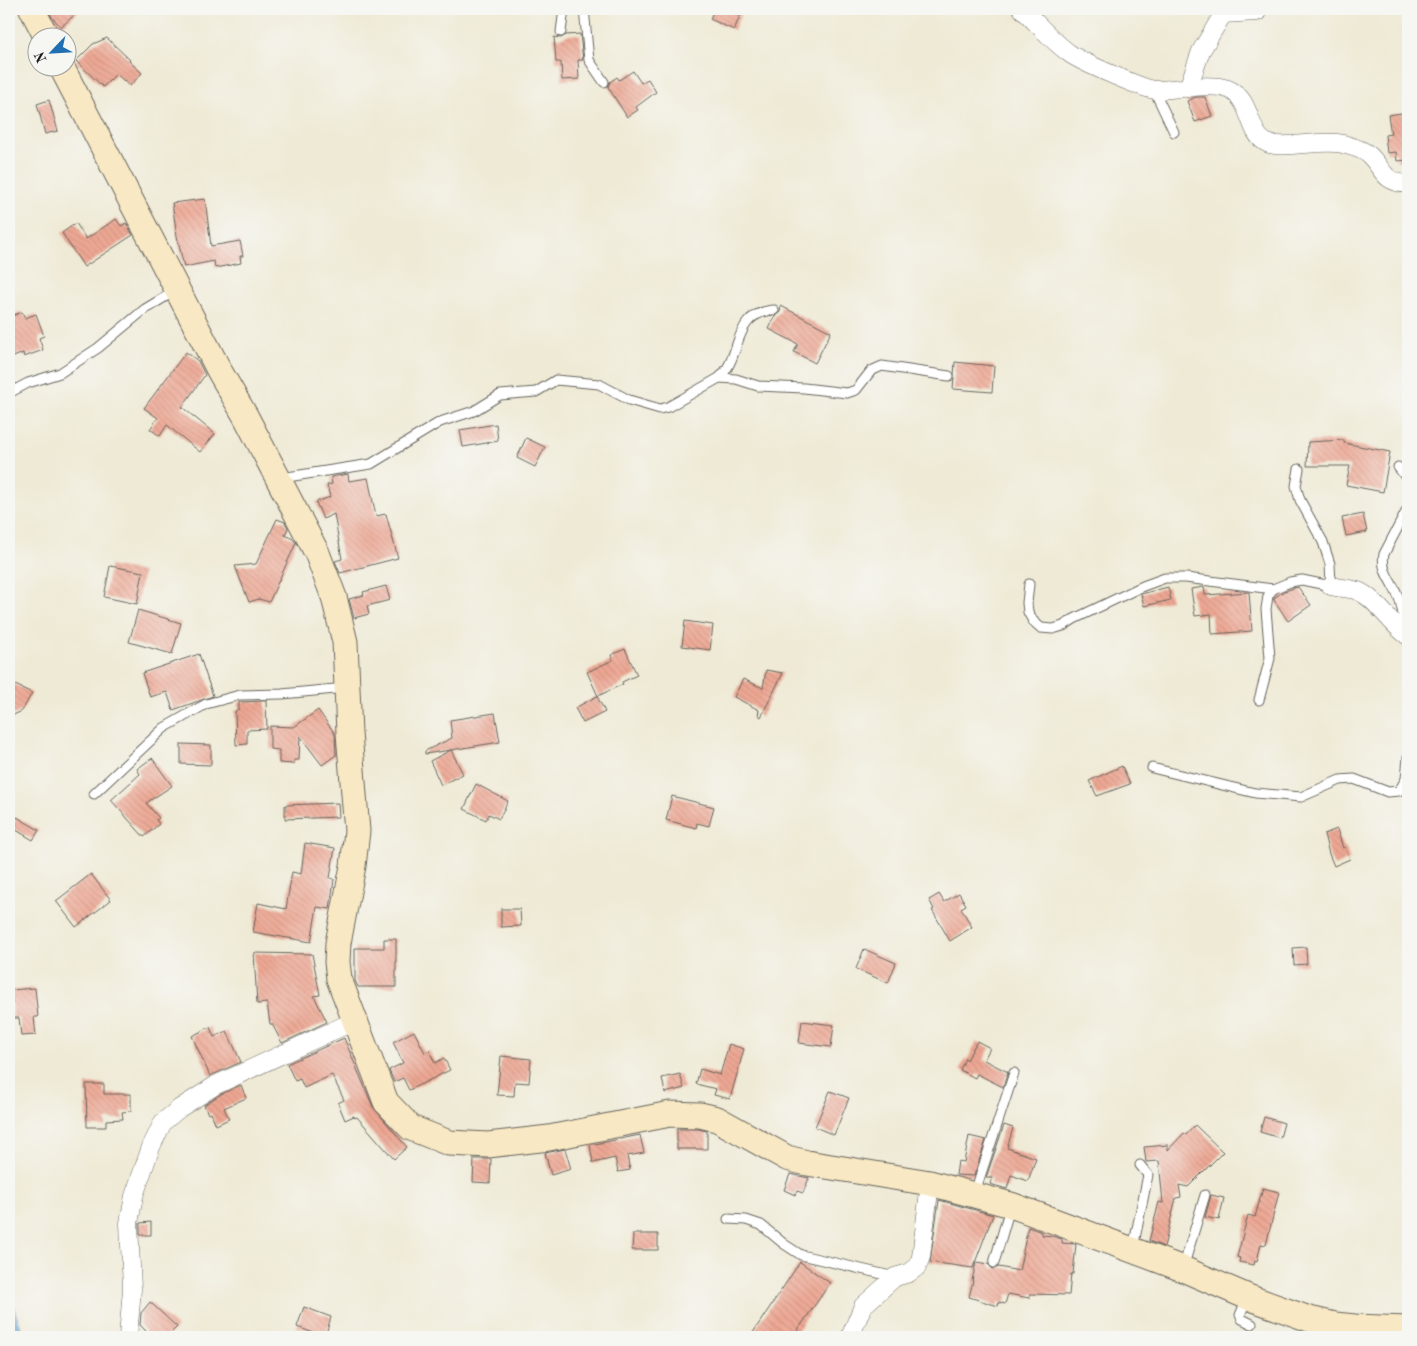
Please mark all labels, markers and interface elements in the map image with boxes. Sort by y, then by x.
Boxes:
north arrow [28,28,78,78]
text: N [32,49,50,65]

